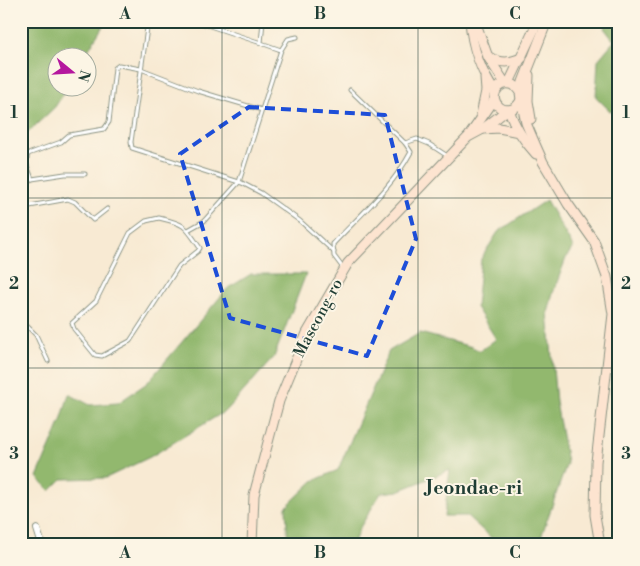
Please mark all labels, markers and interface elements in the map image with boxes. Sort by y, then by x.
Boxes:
text: A [118,4,131,24]
text: B [314,4,326,24]
text: C [509,4,521,24]
north arrow [48,48,98,98]
text: N [73,68,94,84]
text: 1 [10,103,18,123]
text: 1 [622,103,630,123]
text: 2 [9,274,19,294]
text: 2 [621,274,631,294]
street label: Maseong-ro [289,275,347,361]
text: 3 [9,444,19,464]
text: 3 [621,444,631,464]
district label: Jeondae-ri [423,476,522,500]
text: A [118,543,131,563]
text: B [314,543,326,563]
text: C [509,543,521,563]

